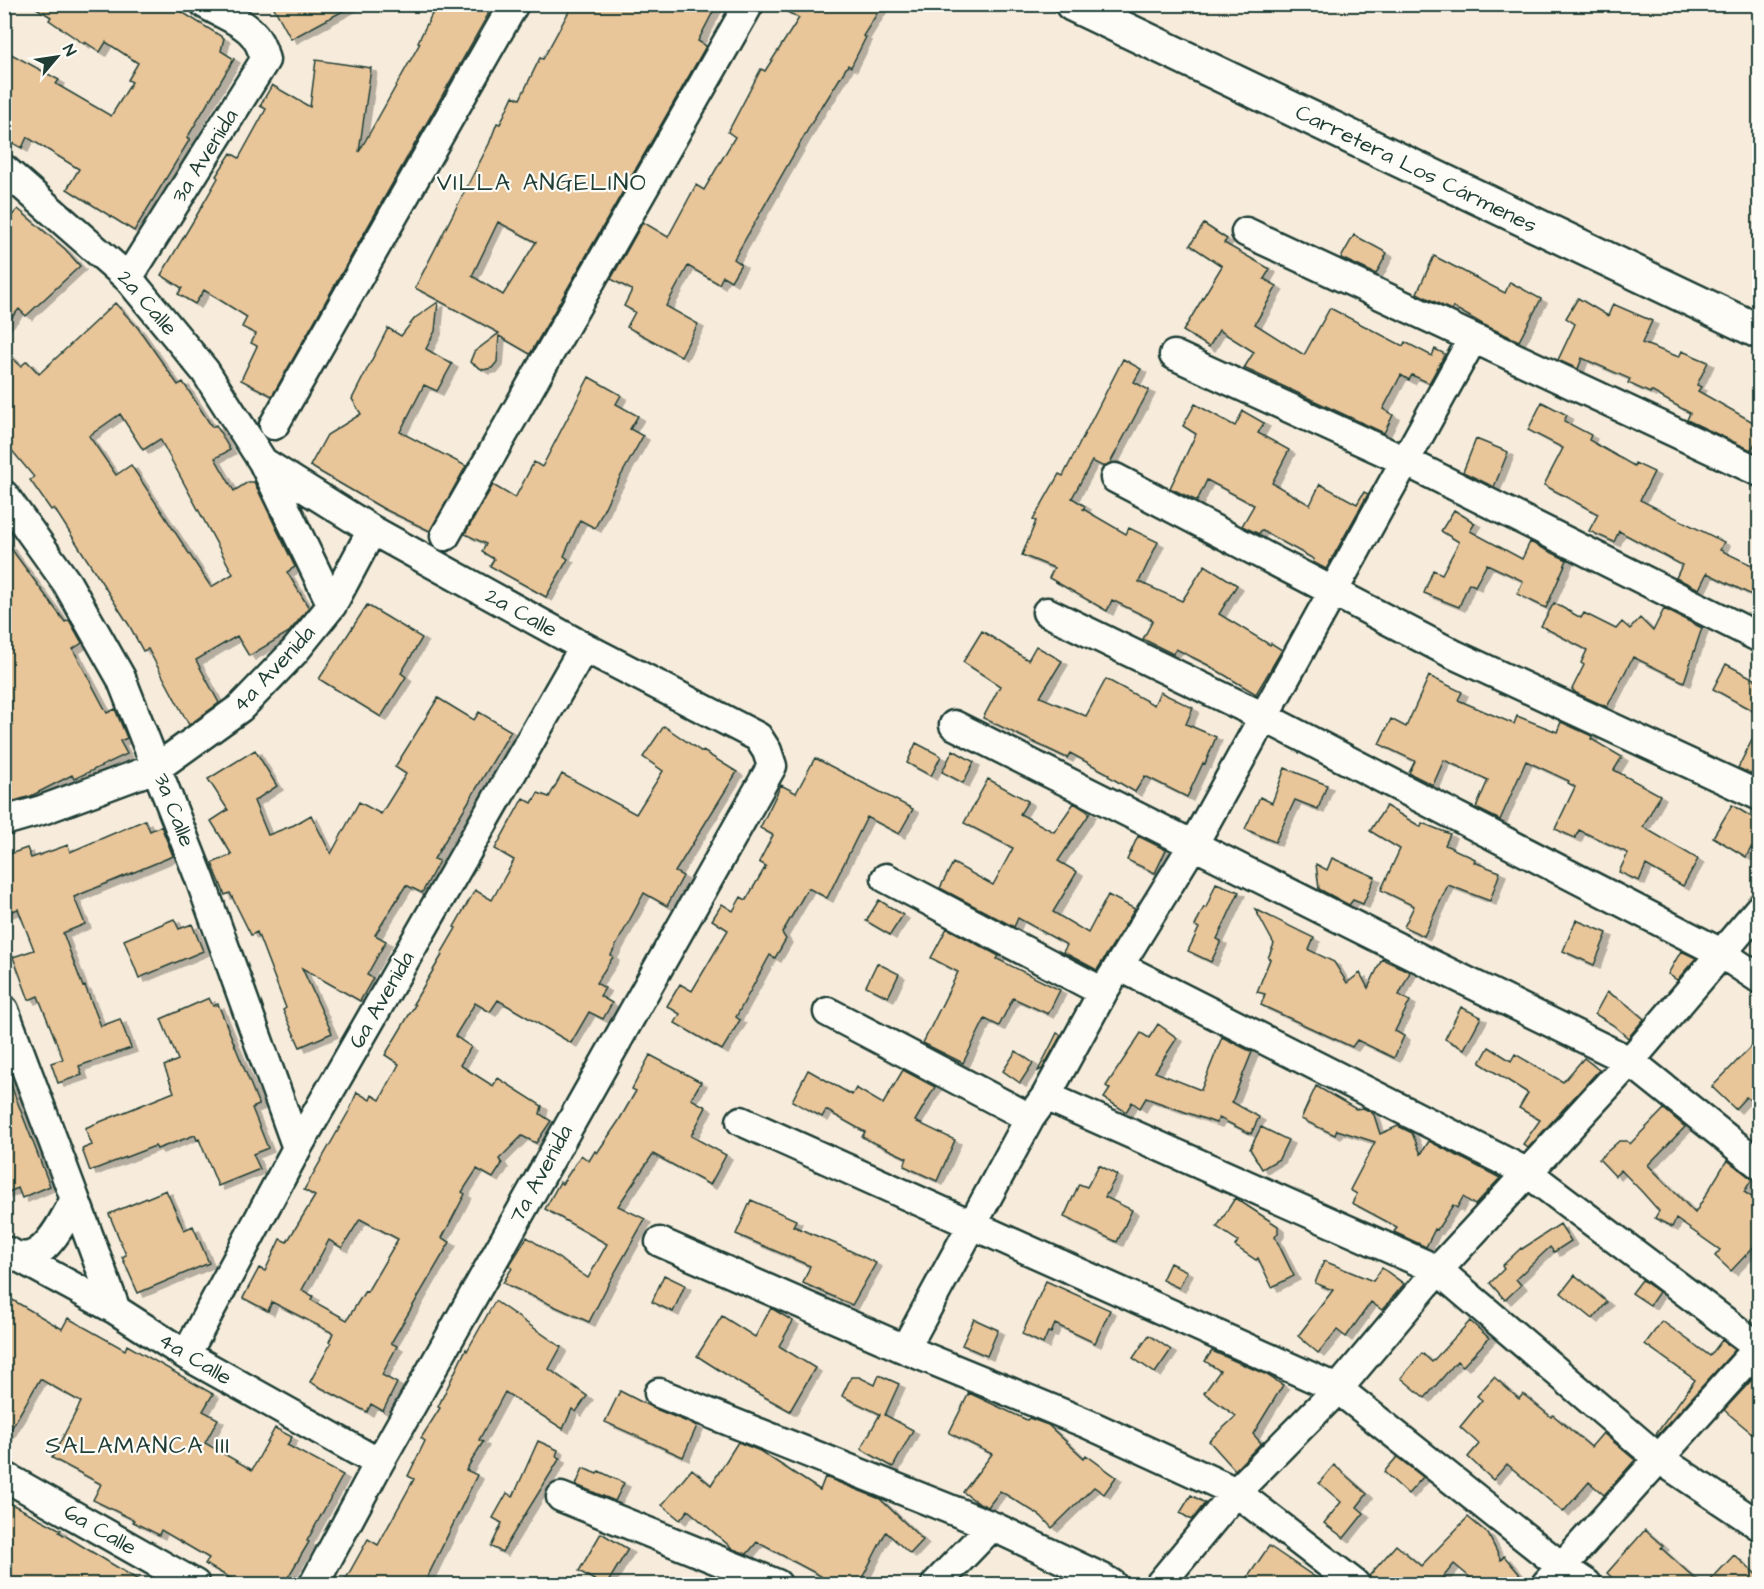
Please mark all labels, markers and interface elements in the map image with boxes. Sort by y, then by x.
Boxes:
north arrow [27,27,87,87]
text: N [57,40,81,60]
street label: Carretera Los Cármenes [1290,97,1542,241]
street label: 3a Avenida [164,103,246,209]
district label: VILLA ANGELINO [437,166,647,200]
street label: 2a Calle [110,263,184,343]
street label: 2a Calle [479,580,563,646]
street label: 4a Avenida [225,619,323,719]
street label: 3a Calle [146,769,202,851]
street label: 6a Avenida [342,945,422,1055]
street label: 7a Avenida [501,1119,581,1229]
street label: 4a Calle [152,1325,238,1393]
district label: SALAMANCA III [45,1429,231,1463]
street label: 6a Calle [58,1497,142,1563]

